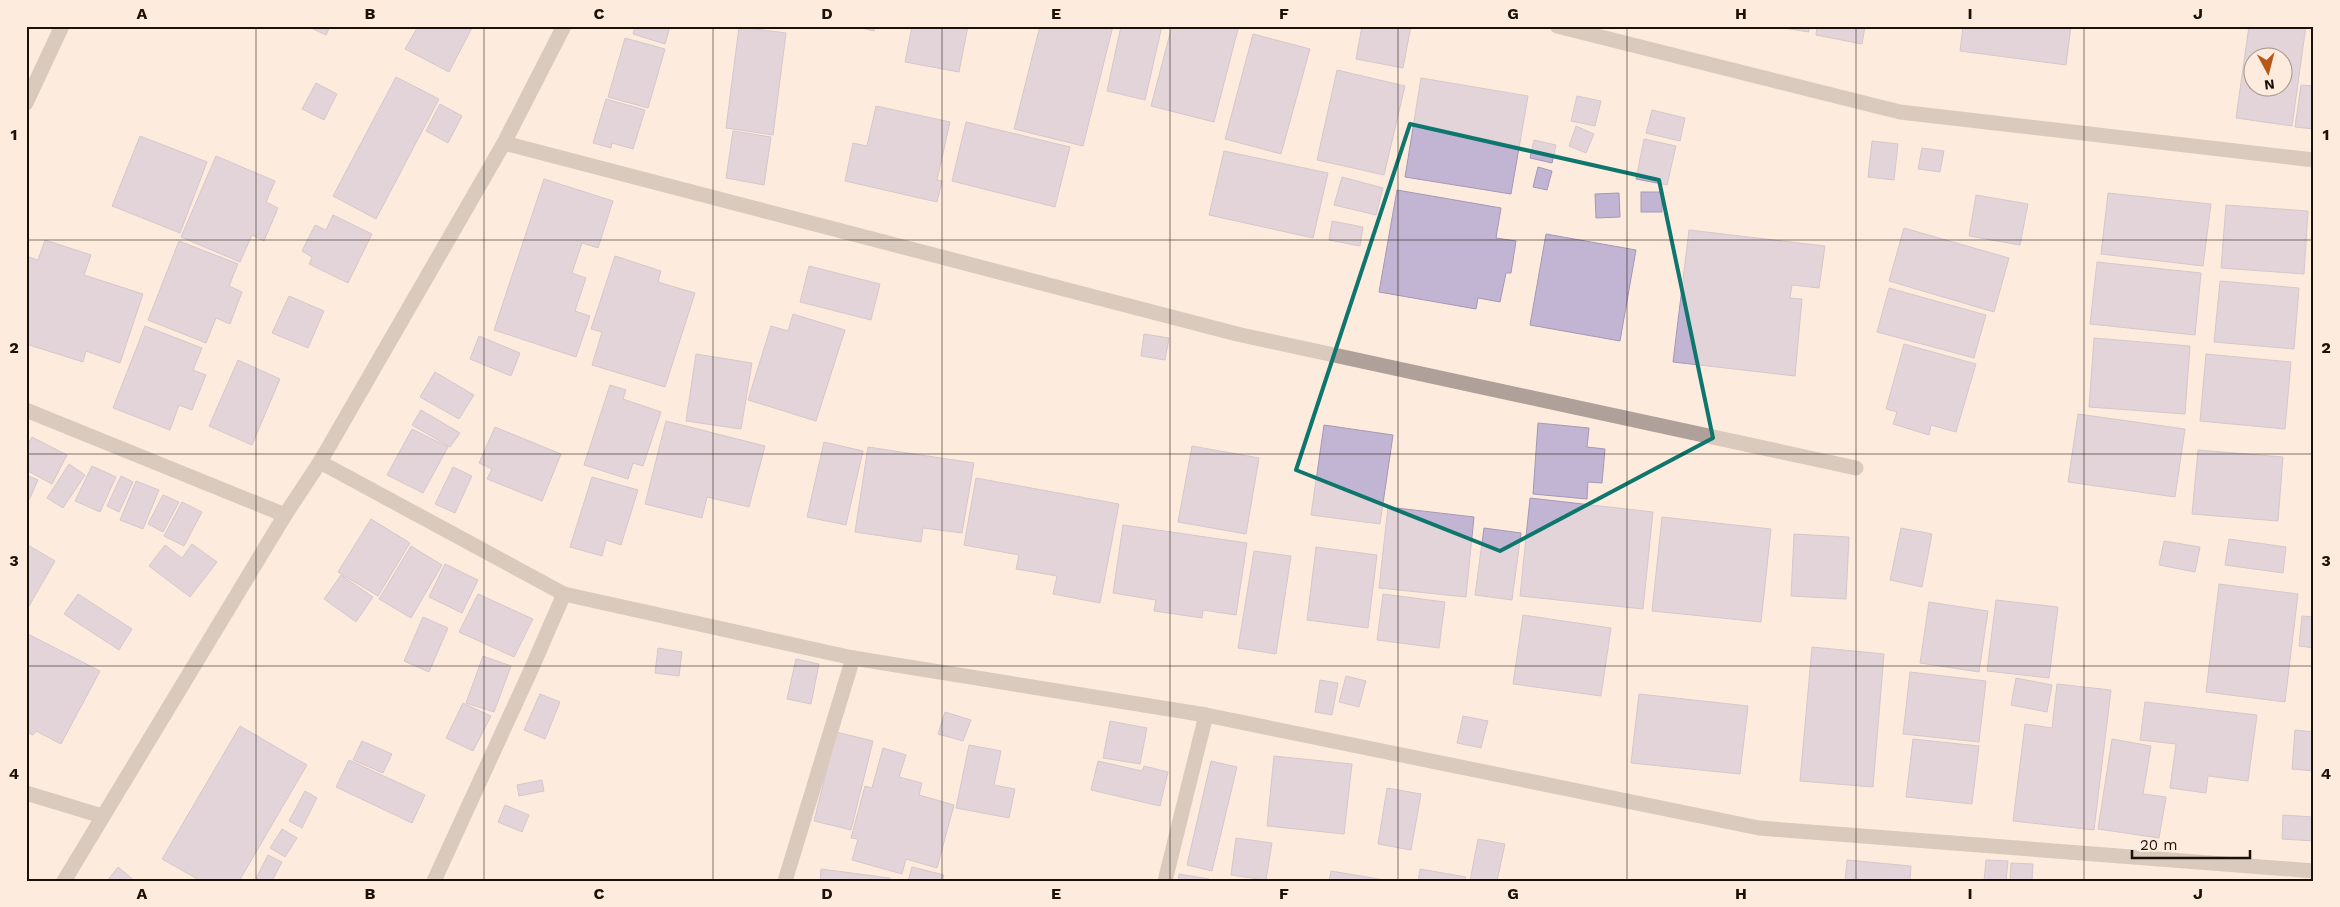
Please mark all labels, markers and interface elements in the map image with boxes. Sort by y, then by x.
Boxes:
text: A [137,4,148,23]
text: B [365,4,376,23]
text: C [594,4,605,23]
text: D [821,4,833,23]
text: E [1051,4,1061,23]
text: F [1279,4,1289,23]
text: G [1507,4,1519,23]
text: H [1735,4,1747,23]
text: I [1967,4,1973,23]
text: J [2193,4,2203,23]
north arrow [2242,48,2292,98]
text: N [2263,76,2276,93]
text: 1 [11,125,17,144]
text: 1 [2323,125,2329,144]
text: 2 [9,338,19,357]
text: 2 [2321,338,2331,357]
text: 3 [9,551,19,570]
text: 3 [2321,551,2331,570]
text: 4 [9,764,19,783]
text: 4 [2321,764,2331,783]
scale bar [2132,827,2250,859]
text: 20 m [2140,836,2178,854]
text: A [137,884,148,903]
text: B [365,884,376,903]
text: C [594,884,605,903]
text: D [821,884,833,903]
text: E [1051,884,1061,903]
text: F [1279,884,1289,903]
text: G [1507,884,1519,903]
text: H [1735,884,1747,903]
text: I [1967,884,1973,903]
text: J [2193,884,2203,903]

